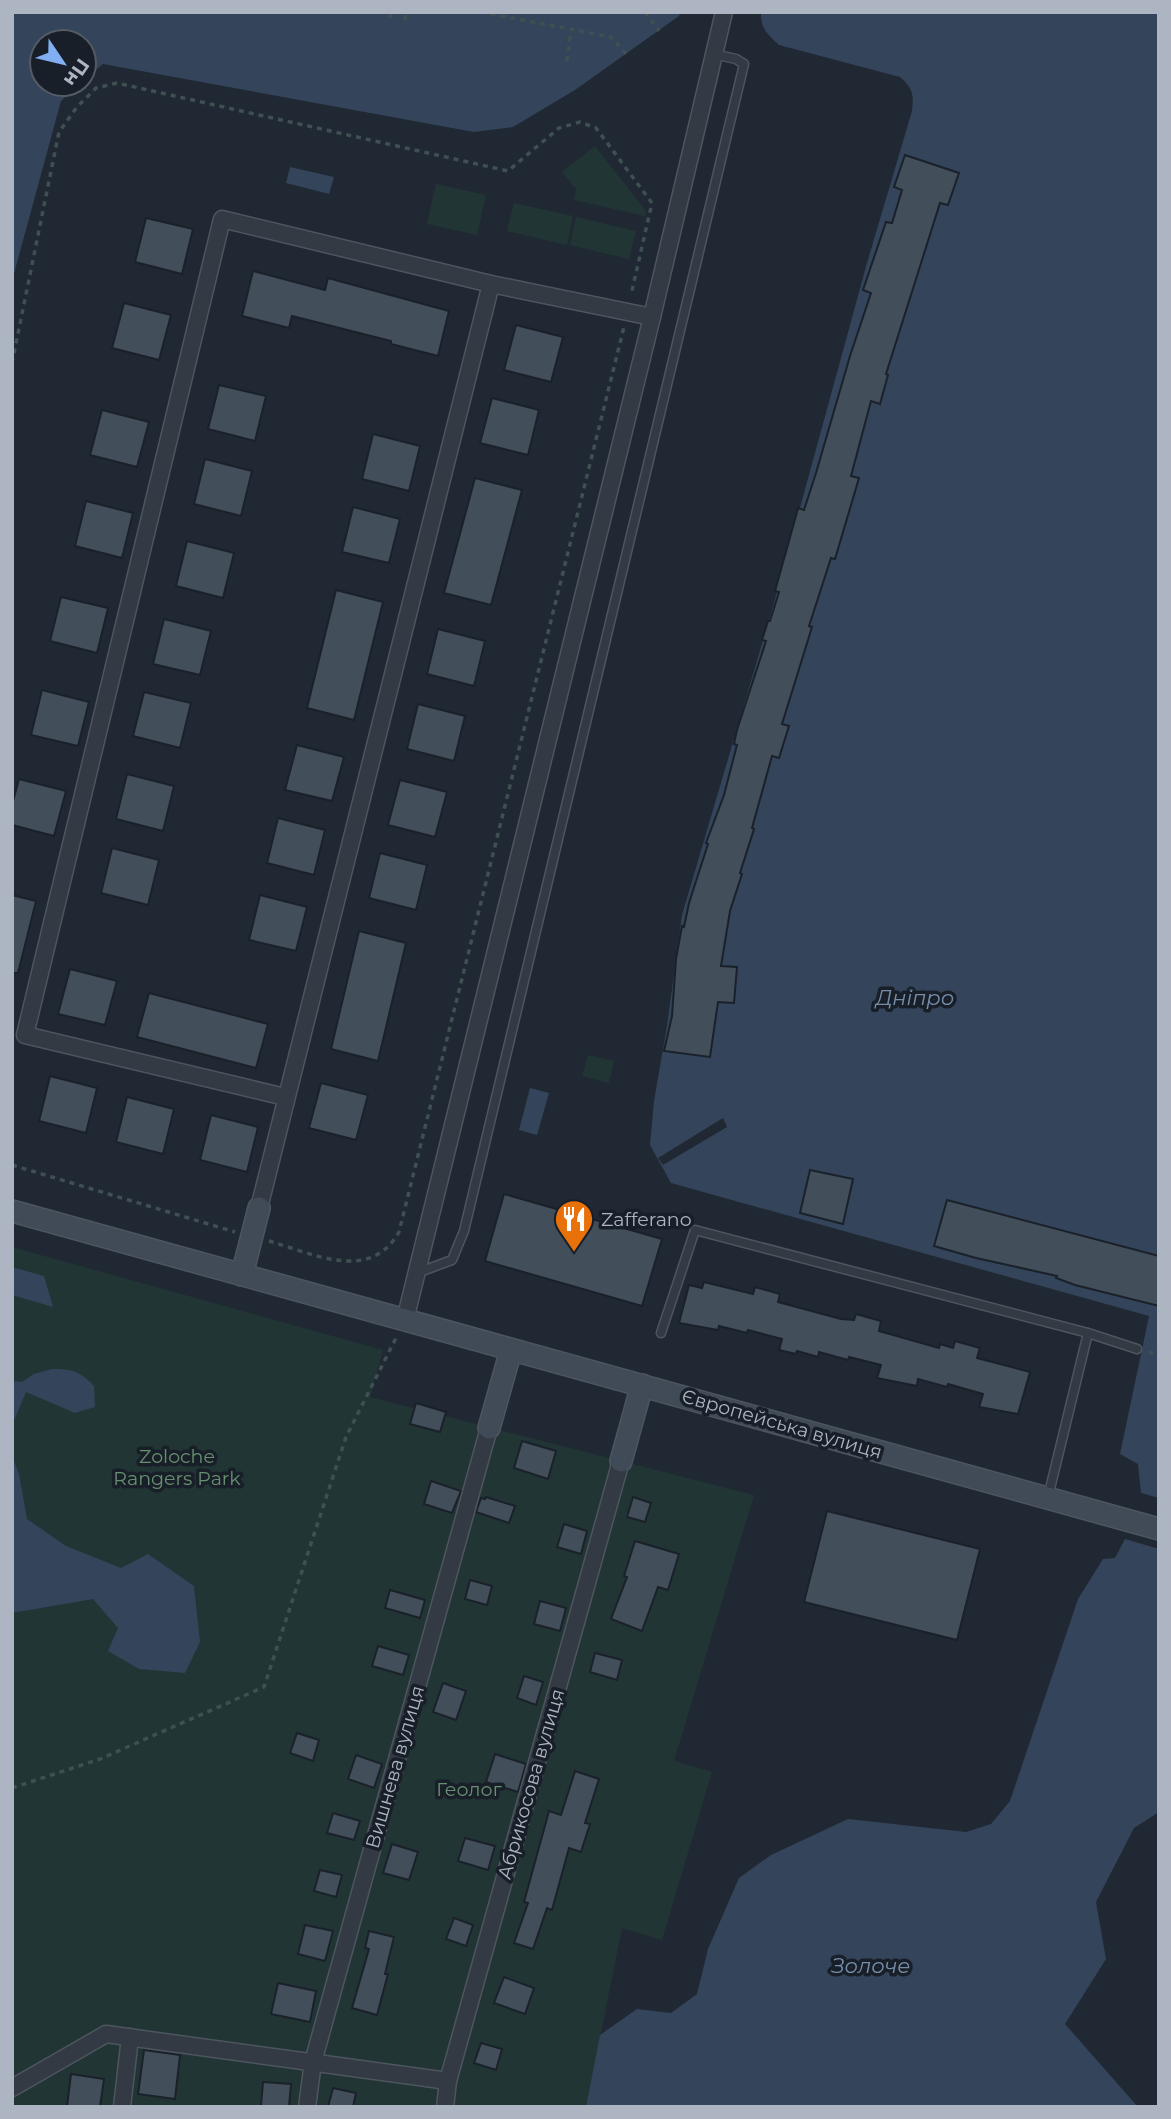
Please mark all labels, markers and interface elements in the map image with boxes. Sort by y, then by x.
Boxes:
north arrow [28,28,98,98]
text: Пн [59,54,94,91]
water label: Дніпро [874,985,954,1010]
restaurant icon: Zafferano [553,1198,595,1253]
place label: Zafferano [601,1208,692,1231]
street label: Європейська вулиця [679,1384,885,1464]
park label: Zoloche Rangers Park [113,1445,241,1490]
street label: Вишнева вулиця [361,1683,429,1851]
street label: Абрикосова вулиця [493,1686,569,1882]
park label: Геолог [436,1778,502,1801]
water label: Золоче [831,1953,910,1978]

